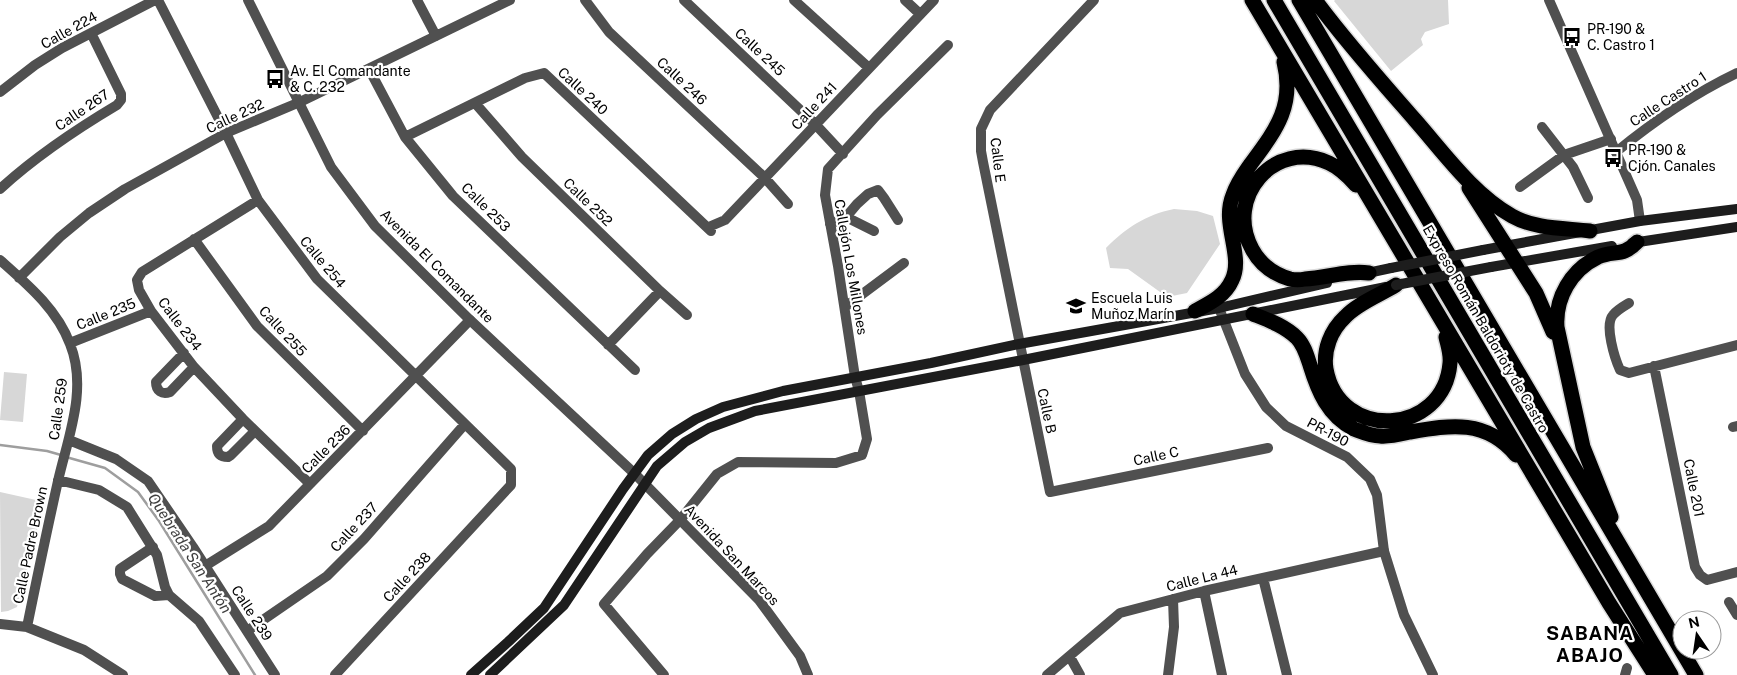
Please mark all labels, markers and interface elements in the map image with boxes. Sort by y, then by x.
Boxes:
street label: Calle 224 [38,8,100,52]
place label: PR-190 & C. Castro 1 [1587,21,1655,53]
street label: Calle 245 [732,25,788,79]
bus stop icon: PR-190 & C. Castro 1 [1561,26,1583,48]
street label: Calle 246 [654,54,710,108]
place label: Av. El Comandante & C. 232 [290,63,411,95]
street label: Calle 240 [555,64,611,118]
bus stop icon: Av. El Comandante & C. 232 [264,68,286,90]
street label: Calle Castro 1 [1627,68,1709,130]
street label: Calle 241 [788,79,840,133]
street label: Calle 267 [52,86,112,134]
street label: Calle 232 [204,96,266,136]
street label: Calle E [987,137,1009,183]
place label: PR-190 & Cjón. Canales [1628,142,1716,174]
bus stop icon: PR-190 & Cjón. Canales [1602,147,1624,169]
street label: Calle 252 [560,175,616,229]
street label: Calle 253 [458,179,514,235]
street label: Callejón Los Millones [831,198,871,336]
street label: Avenida El Comandante [377,206,497,326]
street label: Expreso Román Baldorioty de Castro [1420,222,1552,436]
street label: Calle 254 [297,233,349,291]
place label: Escuela Luis Muñoz Marín [1091,290,1175,322]
street label: Calle 234 [155,294,205,354]
street label: Calle 235 [74,295,138,333]
school or university icon: Escuela Luis Muñoz Marín [1065,295,1087,317]
street label: Calle 255 [256,303,310,359]
street label: Calle 259 [46,377,70,441]
street label: Calle B [1034,387,1060,435]
street label: PR-190 [1304,414,1352,450]
street label: Calle 236 [298,421,354,477]
street label: Calle C [1132,443,1180,469]
street label: Calle 201 [1681,457,1707,519]
street label: Calle Padre Brown [10,485,50,605]
water label: Quebrada San Antón [145,490,235,616]
street label: Calle 237 [327,499,381,555]
street label: Avenida San Marcos [681,501,783,609]
street label: Calle 238 [380,549,434,605]
street label: Calle La 44 [1165,561,1240,595]
street label: Calle 239 [228,583,276,644]
north arrow [1672,610,1722,660]
text: N [1687,613,1701,631]
district label: SABANA ABAJO [1546,622,1634,666]

